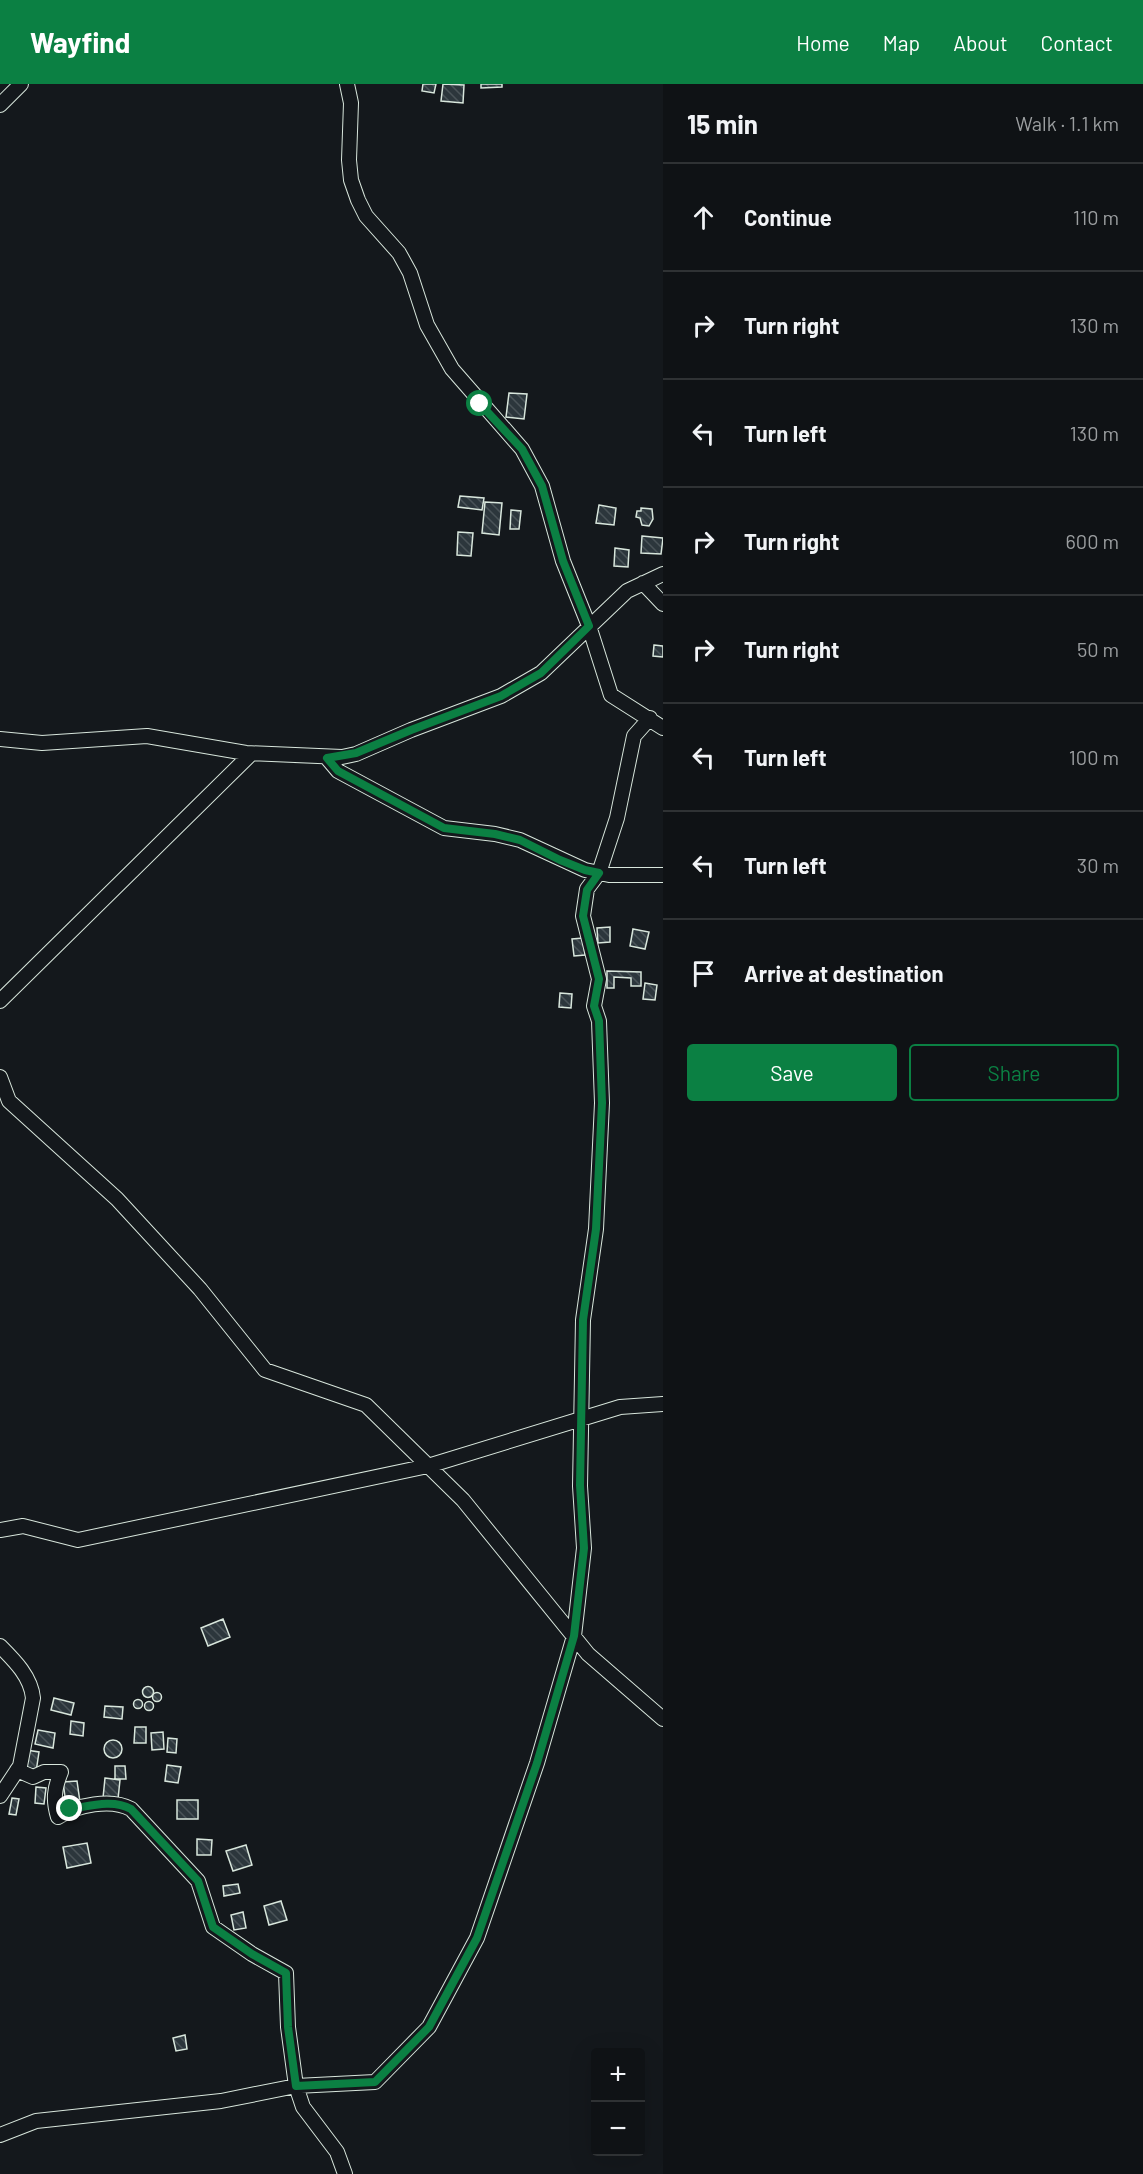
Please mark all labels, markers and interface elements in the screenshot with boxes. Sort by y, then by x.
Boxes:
text: Wayfind [30,25,130,59]
text: Home [796,30,850,55]
text: Map [883,30,920,55]
text: About [953,30,1008,55]
text: Contact [1041,30,1113,55]
text: 15 min [687,108,758,139]
text: Walk · 1.1 km [1015,111,1119,135]
icon: ahead [687,201,720,234]
text: Continue [744,204,832,230]
text: 110 m [1073,205,1119,229]
icon: right [687,309,720,342]
text: Turn right [744,312,839,338]
text: 130 m [1070,313,1119,337]
route start [466,390,492,416]
icon: left [687,417,720,450]
text: Turn left [744,420,827,446]
text: 130 m [1070,421,1119,445]
icon: right [687,525,720,558]
text: Turn right [744,528,839,554]
text: 600 m [1066,529,1119,553]
icon: right [687,633,720,666]
text: Turn right [744,636,839,662]
text: 50 m [1077,637,1119,661]
icon: left [687,741,720,774]
text: Turn left [744,744,827,770]
text: 100 m [1069,745,1119,769]
icon: left [687,849,720,882]
text: Turn left [744,852,827,878]
text: 30 m [1077,853,1119,877]
icon: arrive [687,957,720,990]
text: Arrive at destination [744,960,943,986]
button: Save [687,1044,897,1101]
button: Share [909,1044,1119,1101]
route end [56,1795,82,1821]
map controls [591,2048,645,2156]
button: + [591,2048,645,2102]
button: − [591,2102,645,2156]

